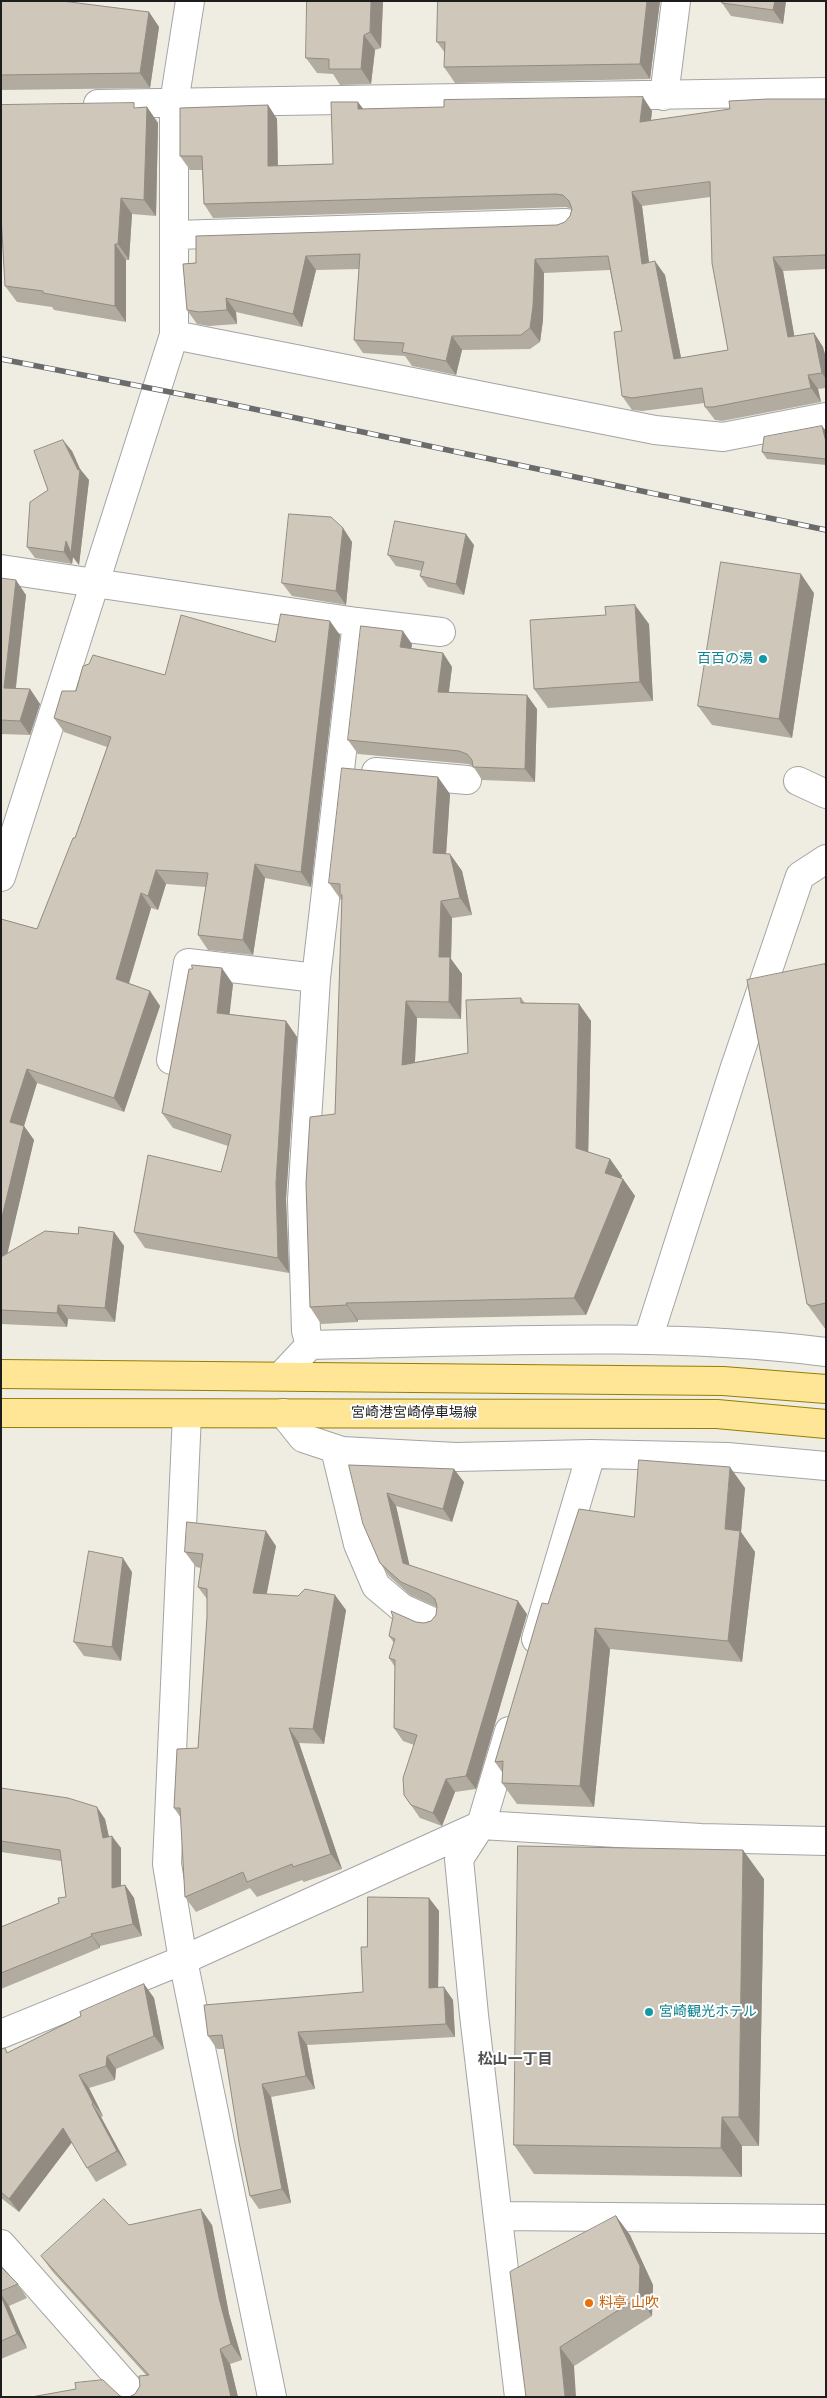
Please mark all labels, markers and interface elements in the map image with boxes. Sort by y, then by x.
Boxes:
place label: 百百の湯 [697,651,753,667]
marker: 百百の湯 [757,653,769,665]
street label: 宮崎港宮崎停車場線 [351,1405,477,1421]
place label: 宮崎観光ホテル [659,2004,757,2020]
marker: 宮崎観光ホテル [643,2006,655,2018]
district label: 松山一丁目 [478,2051,552,2069]
place label: 料亭 山吹 [599,2295,659,2311]
marker: 料亭 山吹 [583,2297,595,2309]

